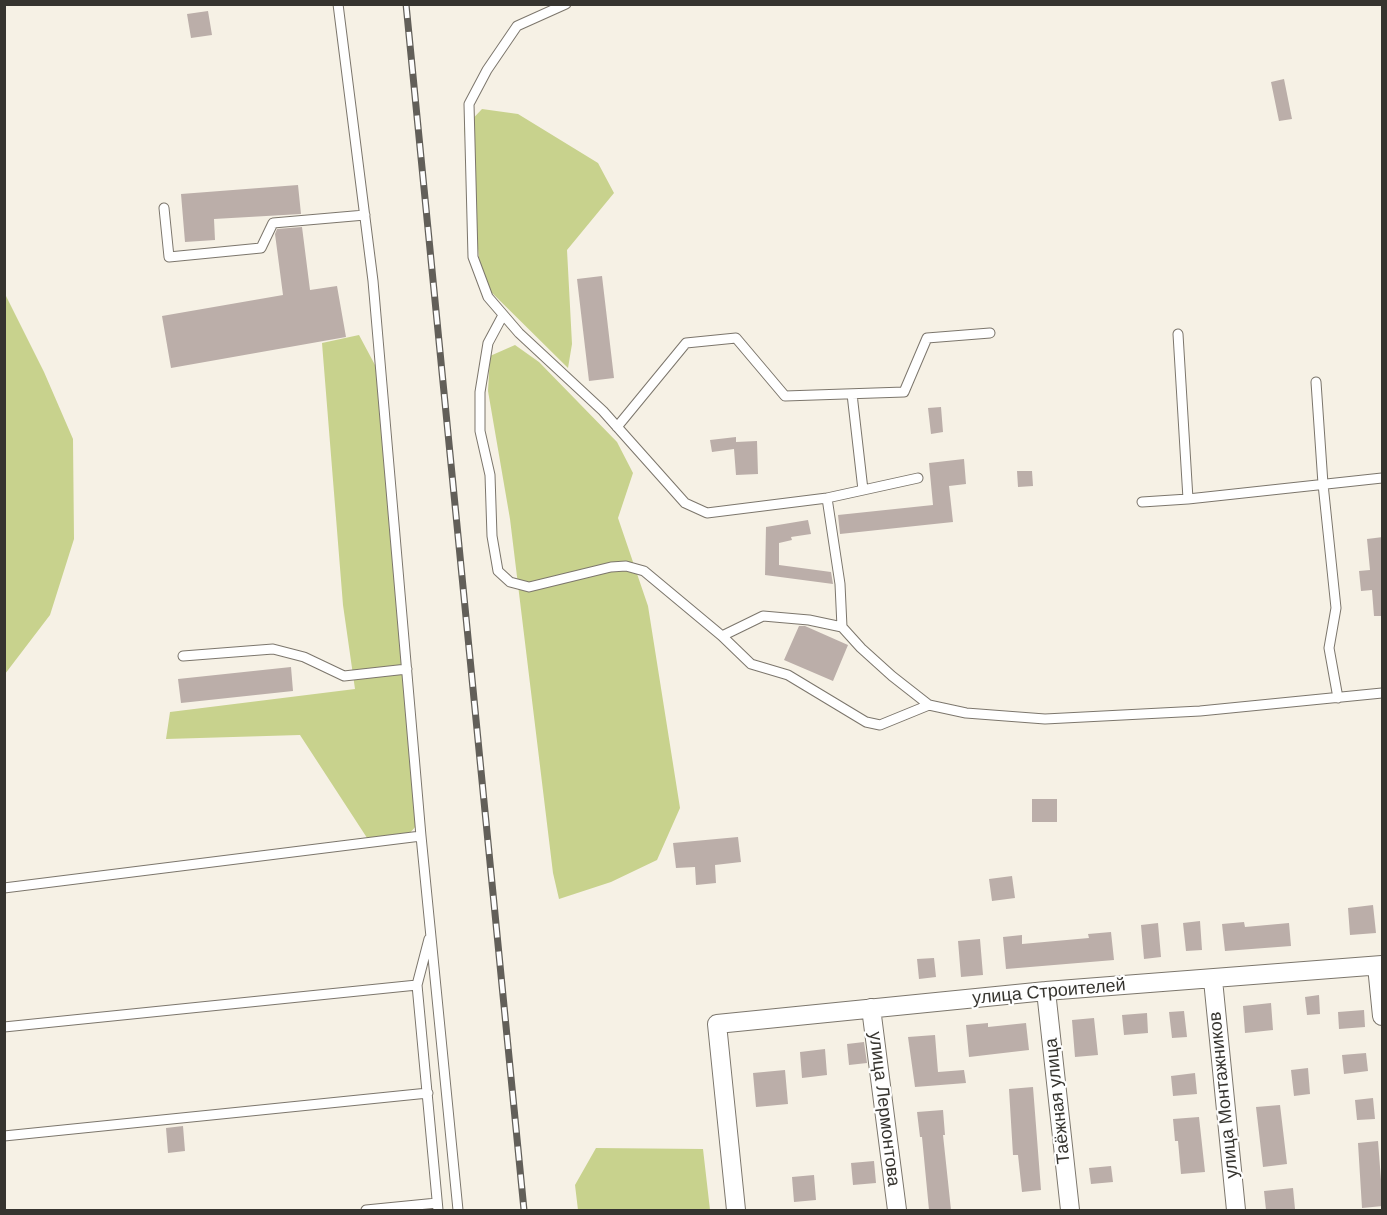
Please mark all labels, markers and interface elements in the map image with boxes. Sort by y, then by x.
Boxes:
street label: улица Строителей [971,975,1127,1009]
street label: улица Монтажников [1205,1011,1243,1179]
street label: улица Лермонтова [864,1030,904,1188]
street label: Таёжная улица [1041,1037,1075,1165]

